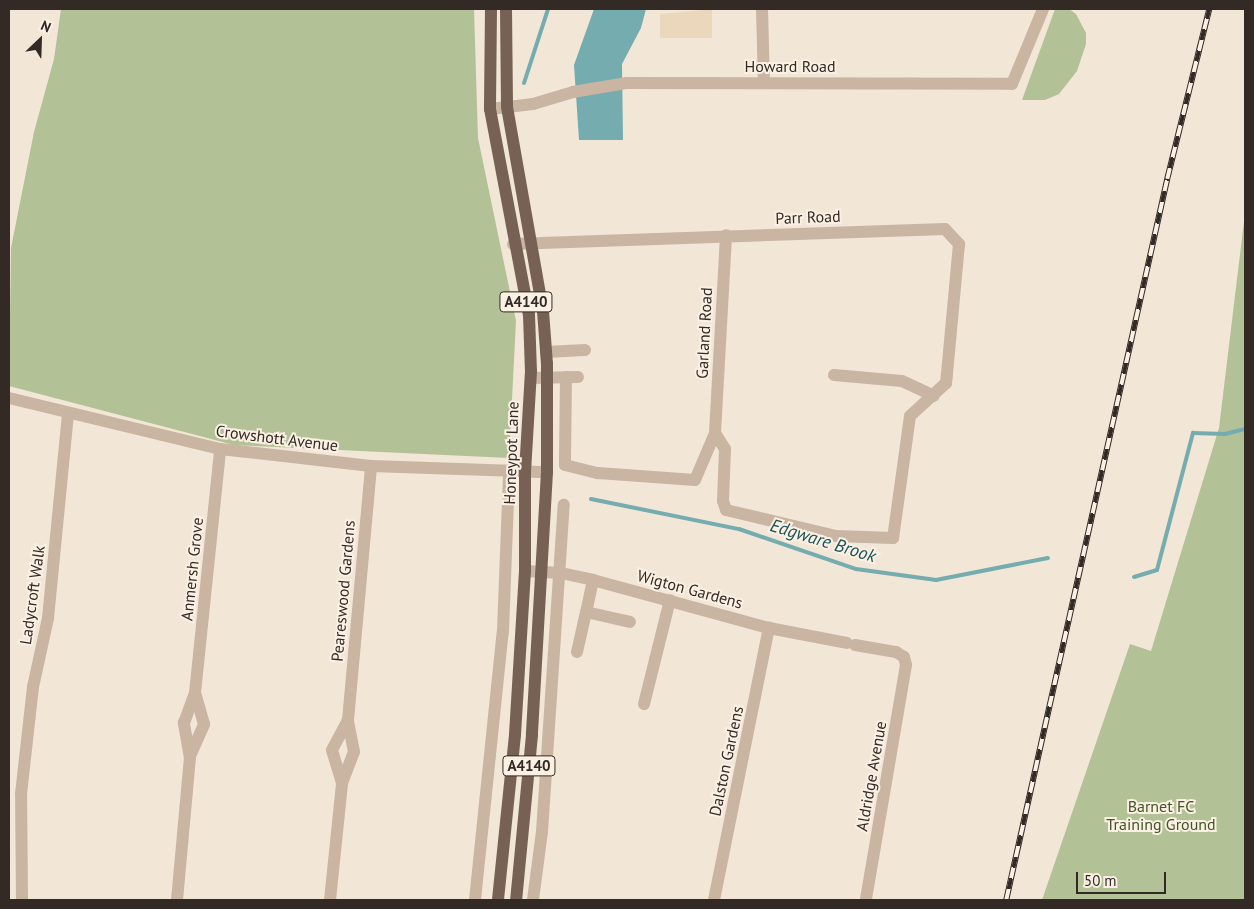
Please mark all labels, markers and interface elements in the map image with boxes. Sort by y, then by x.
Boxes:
north arrow [15,15,65,65]
text: N [38,16,54,36]
street label: Howard Road [744,56,836,76]
street label: Parr Road [775,206,841,228]
street label: Garland Road [692,287,716,379]
road number: A4140 [498,290,554,314]
street label: Honeypot Lane [500,401,522,505]
street label: Crowshott Avenue [214,421,340,455]
water label: Edgware Brook [768,515,878,567]
street label: Anmersh Grove [177,516,207,622]
street label: Peareswood Gardens [327,520,359,662]
street label: Ladycroft Walk [16,544,48,646]
street label: Wigton Gardens [635,566,745,612]
street label: Dalston Gardens [705,704,747,818]
street label: Aldridge Avenue [852,719,890,833]
road number: A4140 [502,754,556,778]
park label: Barnet FC Training Ground [1106,796,1216,834]
scale bar [1079,862,1169,894]
text: 50 m [1084,871,1117,890]

